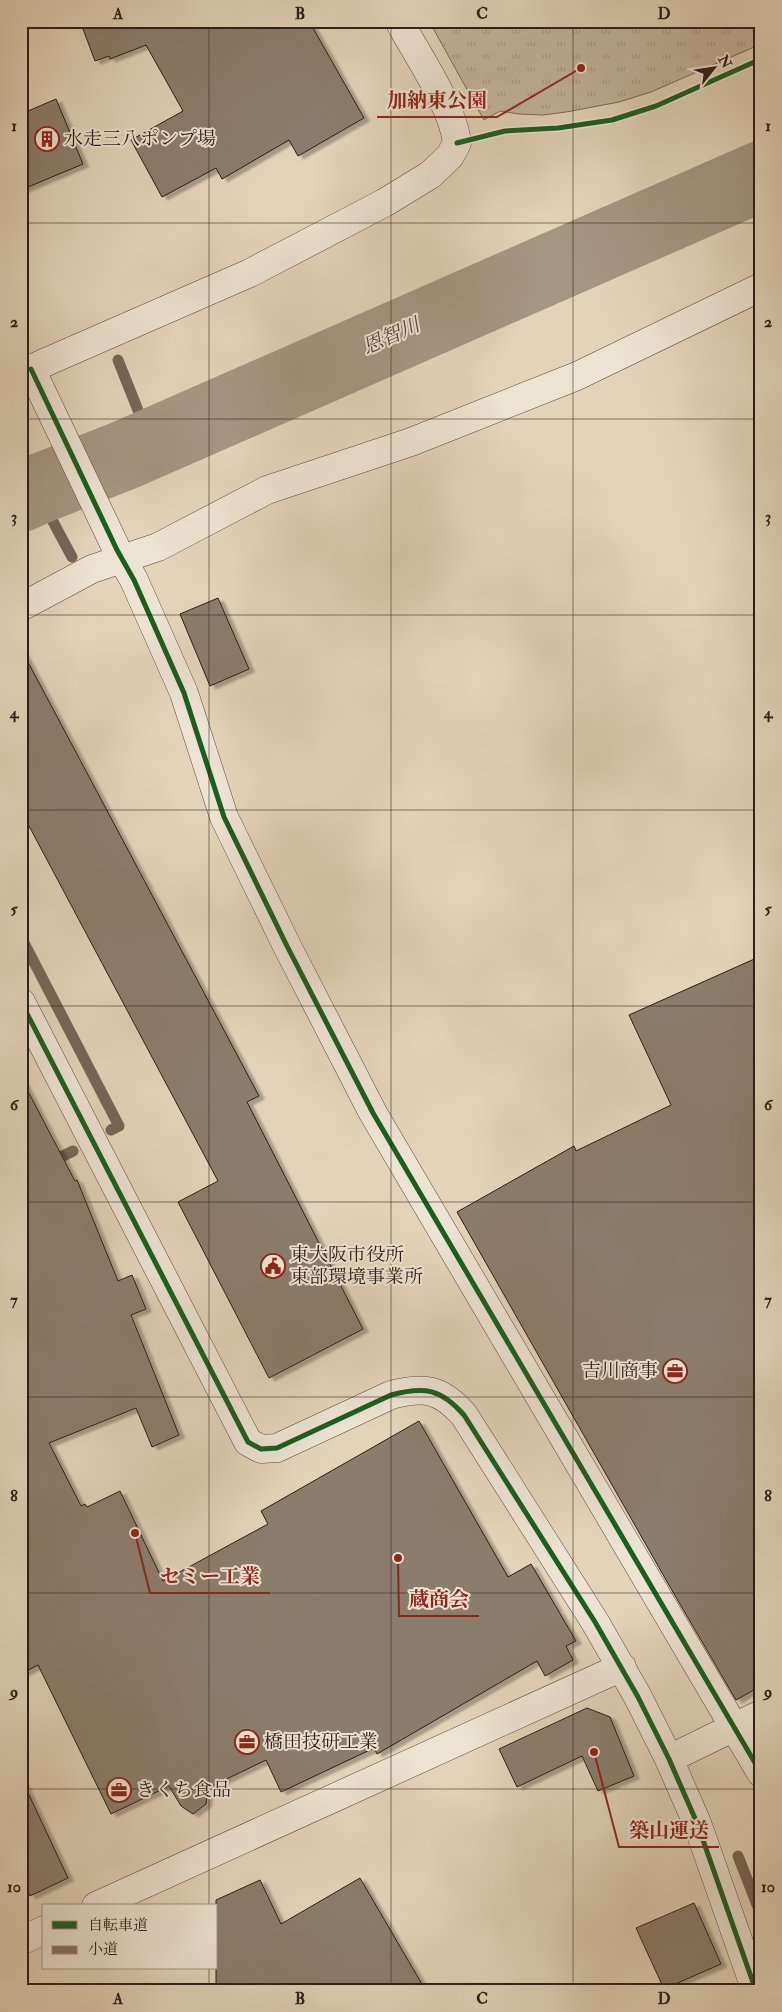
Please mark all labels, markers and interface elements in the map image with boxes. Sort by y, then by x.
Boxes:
text: A [112,4,124,24]
text: B [295,4,305,24]
text: C [476,4,488,24]
text: D [657,4,671,24]
north arrow [690,42,740,92]
text: N [714,51,736,72]
callout: 加納東公園 [377,82,497,117]
text: 加納東公園 [387,88,487,113]
text: 1 [11,116,17,136]
text: 1 [765,116,771,136]
building icon: 水走三八ポンプ場 [34,126,60,152]
place label: 水走三八ポンプ場 [64,127,216,151]
text: 2 [10,312,18,332]
water label: 恩智川 [359,312,425,360]
text: 2 [764,312,772,332]
text: 3 [11,507,17,527]
text: 3 [765,507,771,527]
text: 4 [9,703,20,723]
text: 4 [763,703,774,723]
text: 5 [10,899,18,919]
text: 5 [764,899,772,919]
text: 6 [10,1095,20,1115]
text: 6 [764,1095,774,1115]
place label: 東大阪市役所 東部環境事業所 [290,1243,423,1289]
public building icon: 東大阪市役所 東部環境事業所 [260,1253,286,1279]
text: 7 [10,1290,18,1310]
text: 7 [764,1290,772,1310]
office icon: 吉川商事 [662,1358,688,1384]
place label: 吉川商事 [582,1359,658,1383]
text: 8 [10,1486,18,1506]
text: 8 [764,1486,772,1506]
callout: セミー工業 [150,1558,270,1593]
text: セミー工業 [160,1564,260,1589]
callout: 蔵商会 [399,1581,479,1616]
text: 蔵商会 [409,1587,469,1612]
text: 9 [8,1682,18,1702]
text: 9 [762,1682,772,1702]
office icon: 橋田技研工業 [234,1729,260,1755]
place label: 橋田技研工業 [264,1730,378,1754]
office icon: きくち食品 [106,1777,132,1803]
place label: きくち食品 [136,1778,231,1802]
callout: 築山運送 [619,1812,719,1847]
text: 築山運送 [629,1818,709,1843]
text: 10 [7,1877,21,1897]
text: 10 [761,1877,775,1897]
legend [42,1904,218,1970]
text: 自転車道 [88,1916,148,1935]
text: 小道 [88,1940,118,1959]
text: A [112,1989,124,2009]
text: B [295,1989,305,2009]
text: C [476,1989,488,2009]
text: D [657,1989,671,2009]

